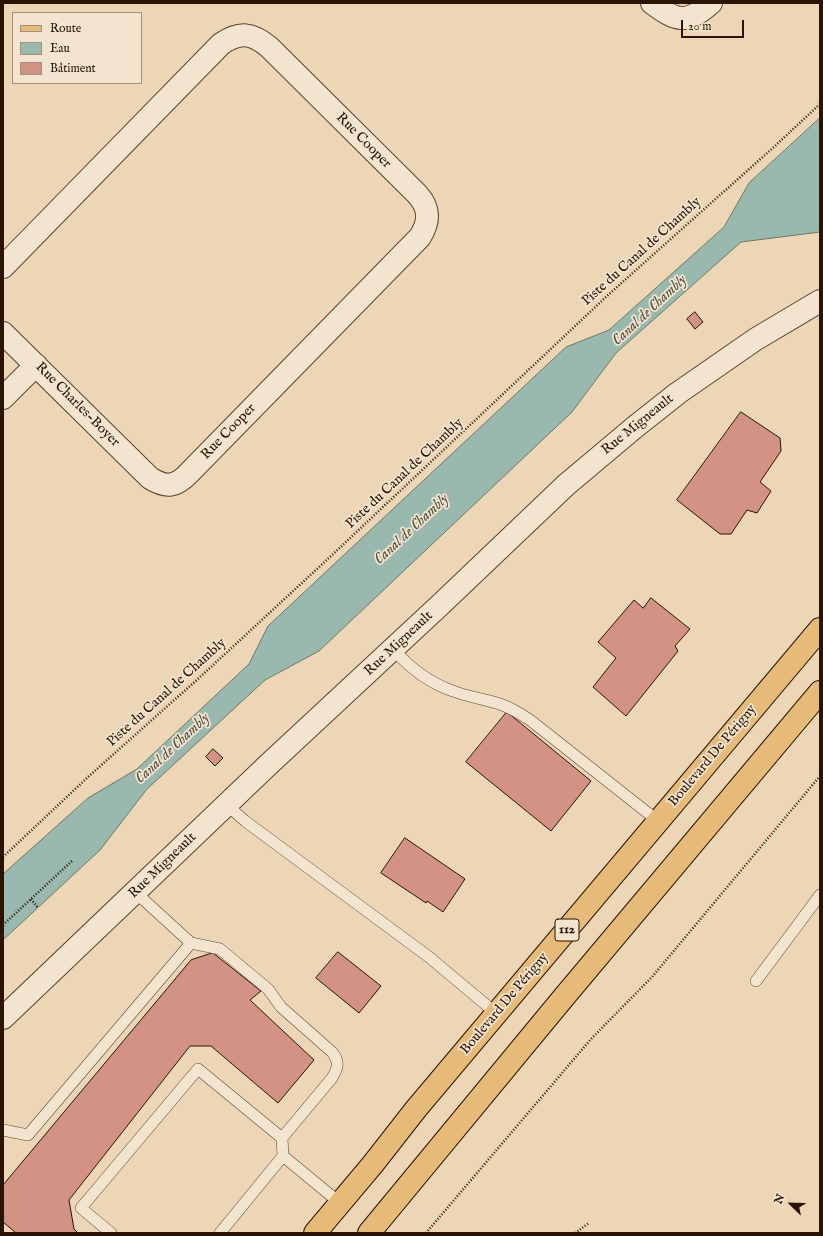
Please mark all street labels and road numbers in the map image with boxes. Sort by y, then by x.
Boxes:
street label: Rue Cooper [332,110,394,172]
street label: Piste du Canal de Chambly [579,194,705,310]
street label: Rue Charles-Boyer [31,359,123,451]
street label: Rue Migneault [599,391,677,459]
street label: Rue Cooper [198,400,260,464]
street label: Piste du Canal de Chambly [343,415,467,533]
street label: Rue Migneault [361,608,437,680]
street label: Piste du Canal de Chambly [104,635,230,751]
street label: Boulevard De Périgny [665,702,761,810]
street label: Rue Migneault [126,830,200,902]
road number: 112 [555,919,579,941]
street label: Boulevard De Périgny [457,950,553,1058]

